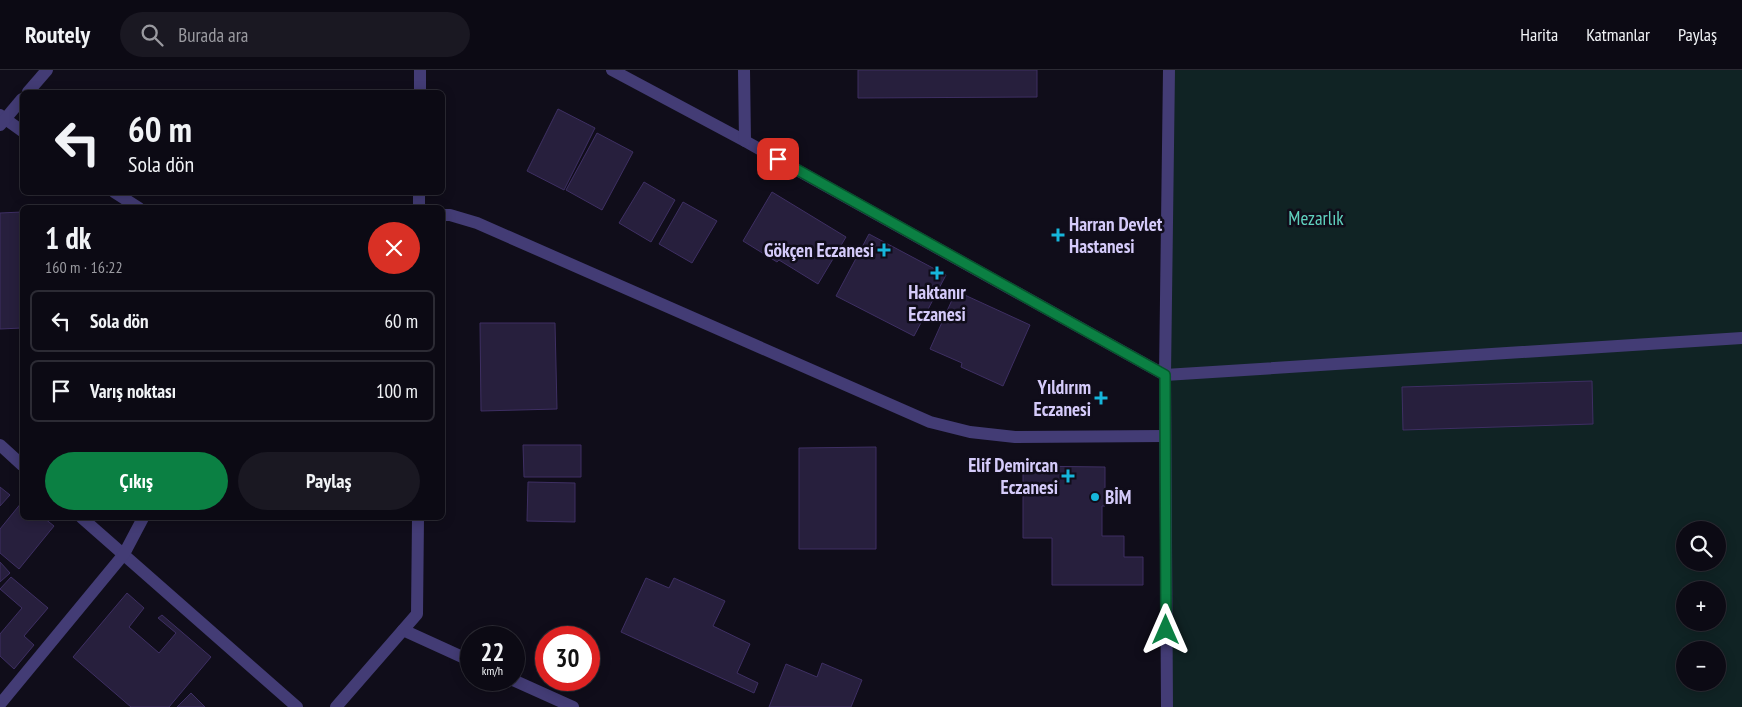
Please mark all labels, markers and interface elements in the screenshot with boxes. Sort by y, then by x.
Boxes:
search box [120,12,470,57]
text: Routely [25,19,90,50]
icon: search [138,21,166,49]
text: Burada ara [178,23,248,47]
text: Harita [1520,23,1558,46]
text: Katmanlar [1586,23,1650,46]
text: Paylaş [1678,23,1717,46]
text: 60 m [128,106,192,152]
icon: left [45,110,110,175]
pin [757,138,799,180]
icon: arrive [764,145,792,173]
text: Sola dön [128,150,194,178]
park label: Mezarlık [1288,206,1344,230]
place label: Harran Devlet Hastanesi [1069,212,1163,258]
text: 1 dk [45,218,91,257]
button: close [368,222,420,274]
marker: Harran Devlet Hastanesi [1051,228,1065,242]
place label: Gökçen Eczanesi [764,238,874,262]
marker: Gökçen Eczanesi [878,244,890,256]
text: 160 m · 16:22 [45,257,123,277]
marker: Haktanır Eczanesi [931,267,943,279]
place label: Haktanır Eczanesi [908,280,966,326]
icon: left [47,307,75,335]
text: Sola dön [90,309,149,333]
text: 60 m [385,309,418,333]
place label: Yıldırım Eczanesi [1034,375,1091,421]
icon: arrive [47,377,75,405]
text: Varış noktası [90,379,176,403]
text: 100 m [376,379,418,403]
marker: Yıldırım Eczanesi [1095,392,1107,404]
button: Çıkış [45,452,228,510]
button: Paylaş [238,452,420,510]
place label: Elif Demircan Eczanesi [968,453,1058,499]
marker: Elif Demircan Eczanesi [1062,470,1074,482]
place label: BİM [1105,485,1131,509]
marker: BİM [1089,491,1101,503]
map controls [1676,521,1726,691]
button: search [1676,521,1726,571]
button: + [1676,581,1726,631]
position arrow [1139,603,1191,655]
speed limit sign: 30 [535,626,600,691]
text: 22 [481,636,504,668]
button: − [1676,641,1726,691]
text: km/h [482,663,503,678]

